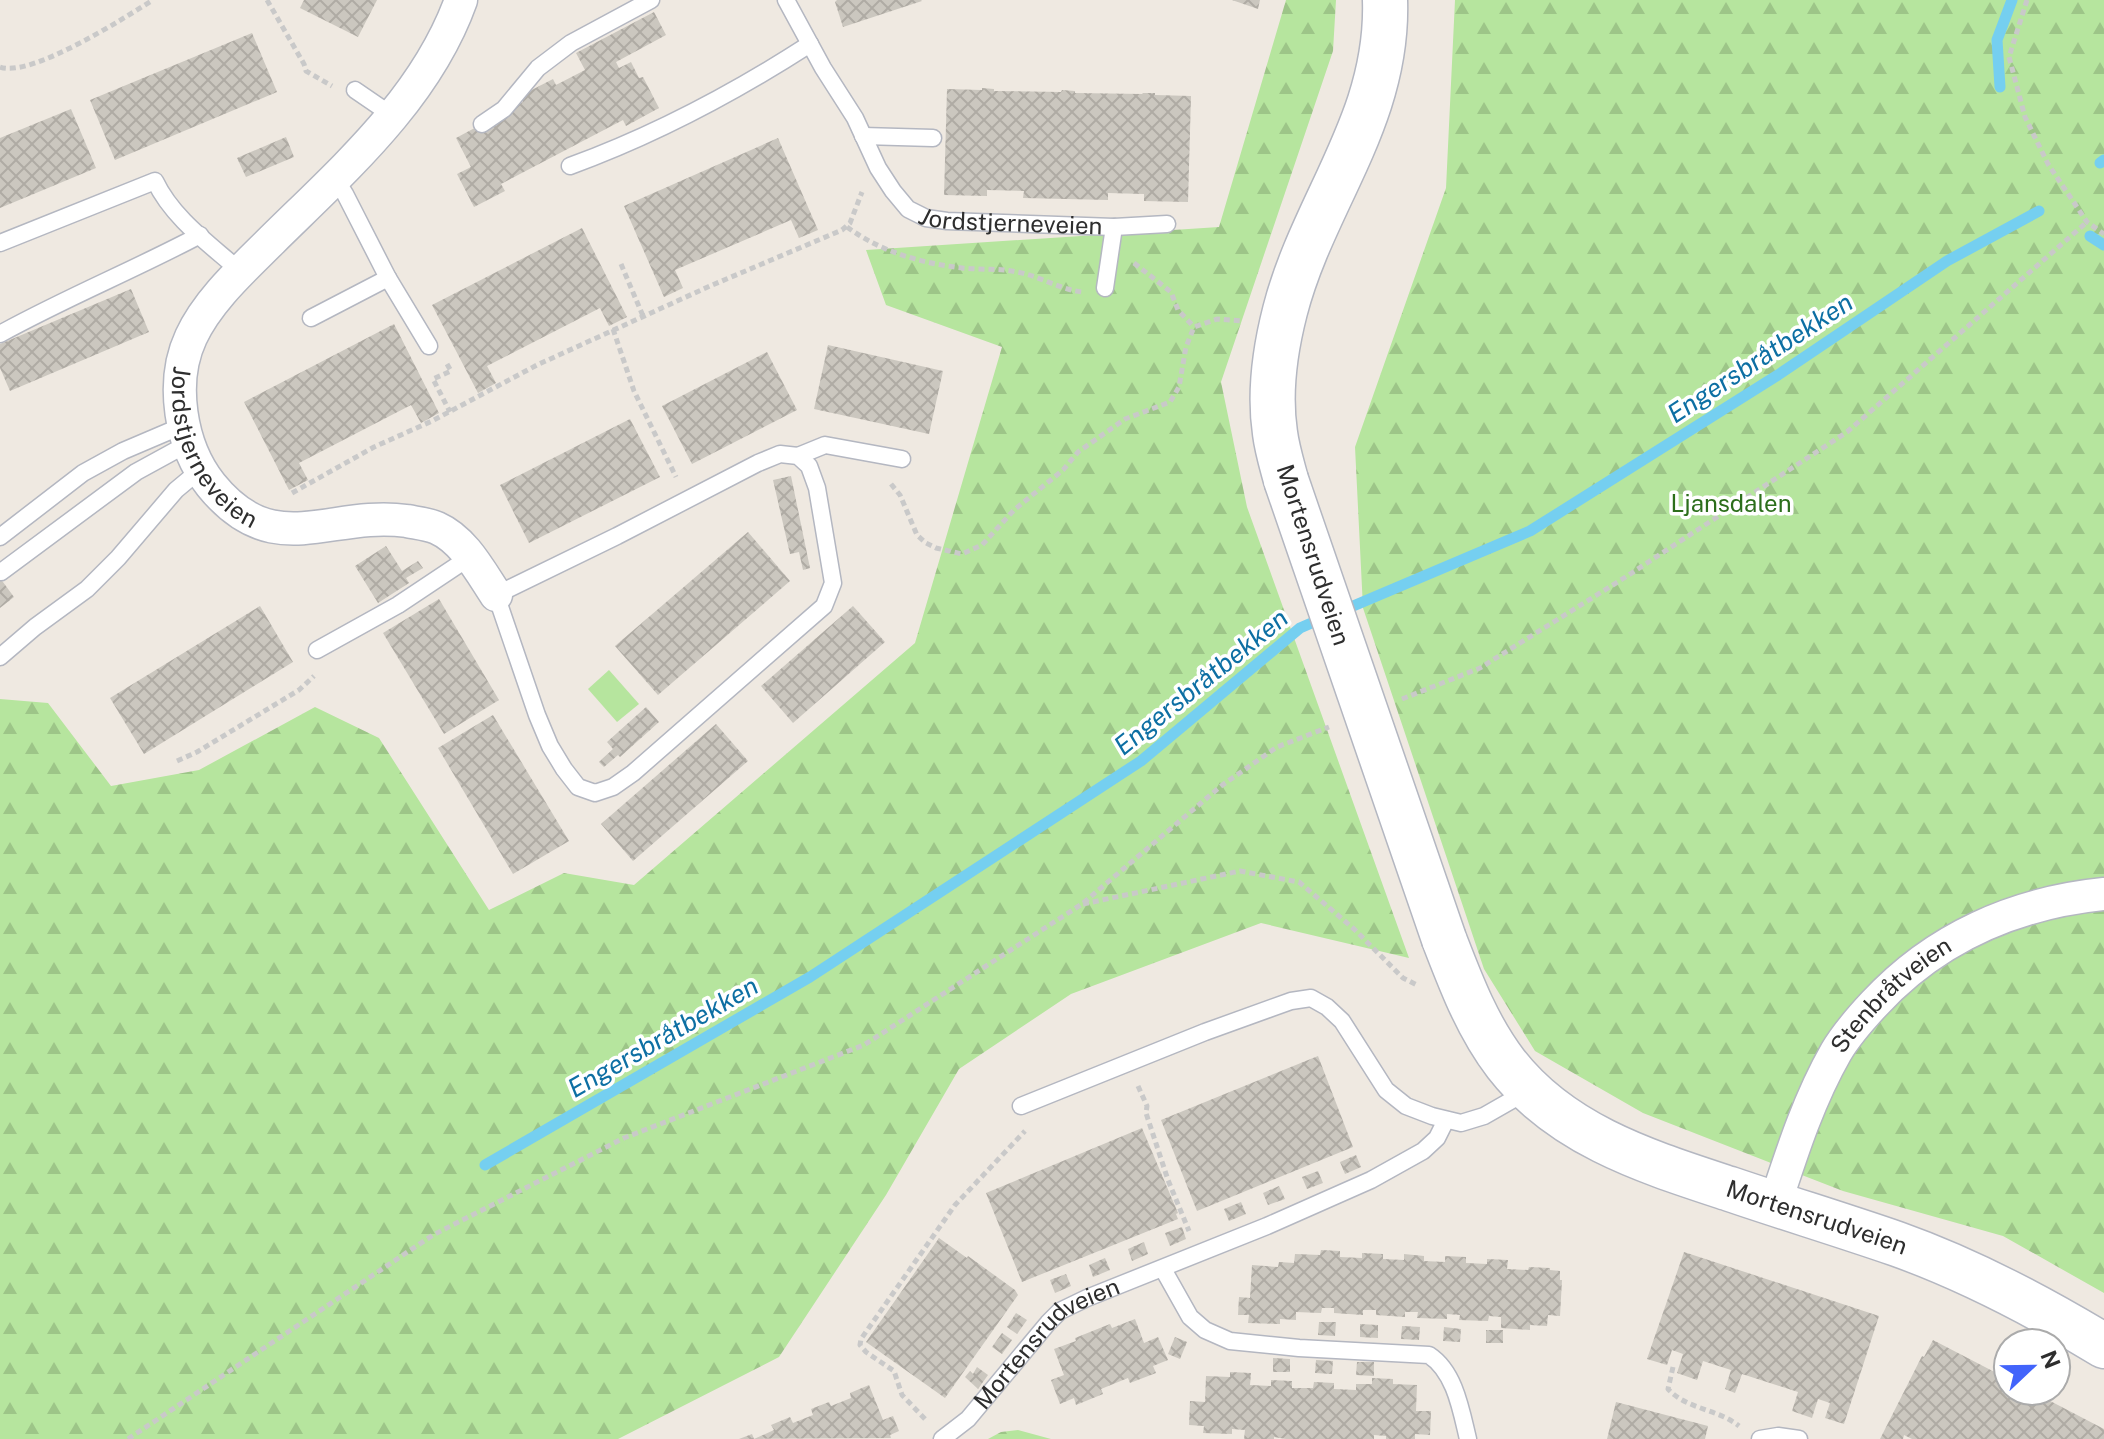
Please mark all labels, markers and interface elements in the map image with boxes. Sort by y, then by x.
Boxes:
street label: Jordstjerneveien [914,202,1103,240]
water label: Engersbråtbekken [1661,286,1858,429]
street label: Jordstjerneveien [167,365,263,533]
street label: Mortensrudveien [1271,461,1356,649]
park label: Ljansdalen [1670,489,1792,517]
water label: Engersbråtbekken [1108,602,1294,761]
street label: Stenbråtveien [1824,930,1956,1058]
water label: Engersbråtbekken [562,969,763,1104]
street label: Mortensrudveien [1723,1174,1911,1260]
street label: Mortensrudveien [967,1272,1123,1414]
north arrow [1992,1327,2072,1407]
text: N [2035,1347,2066,1372]

